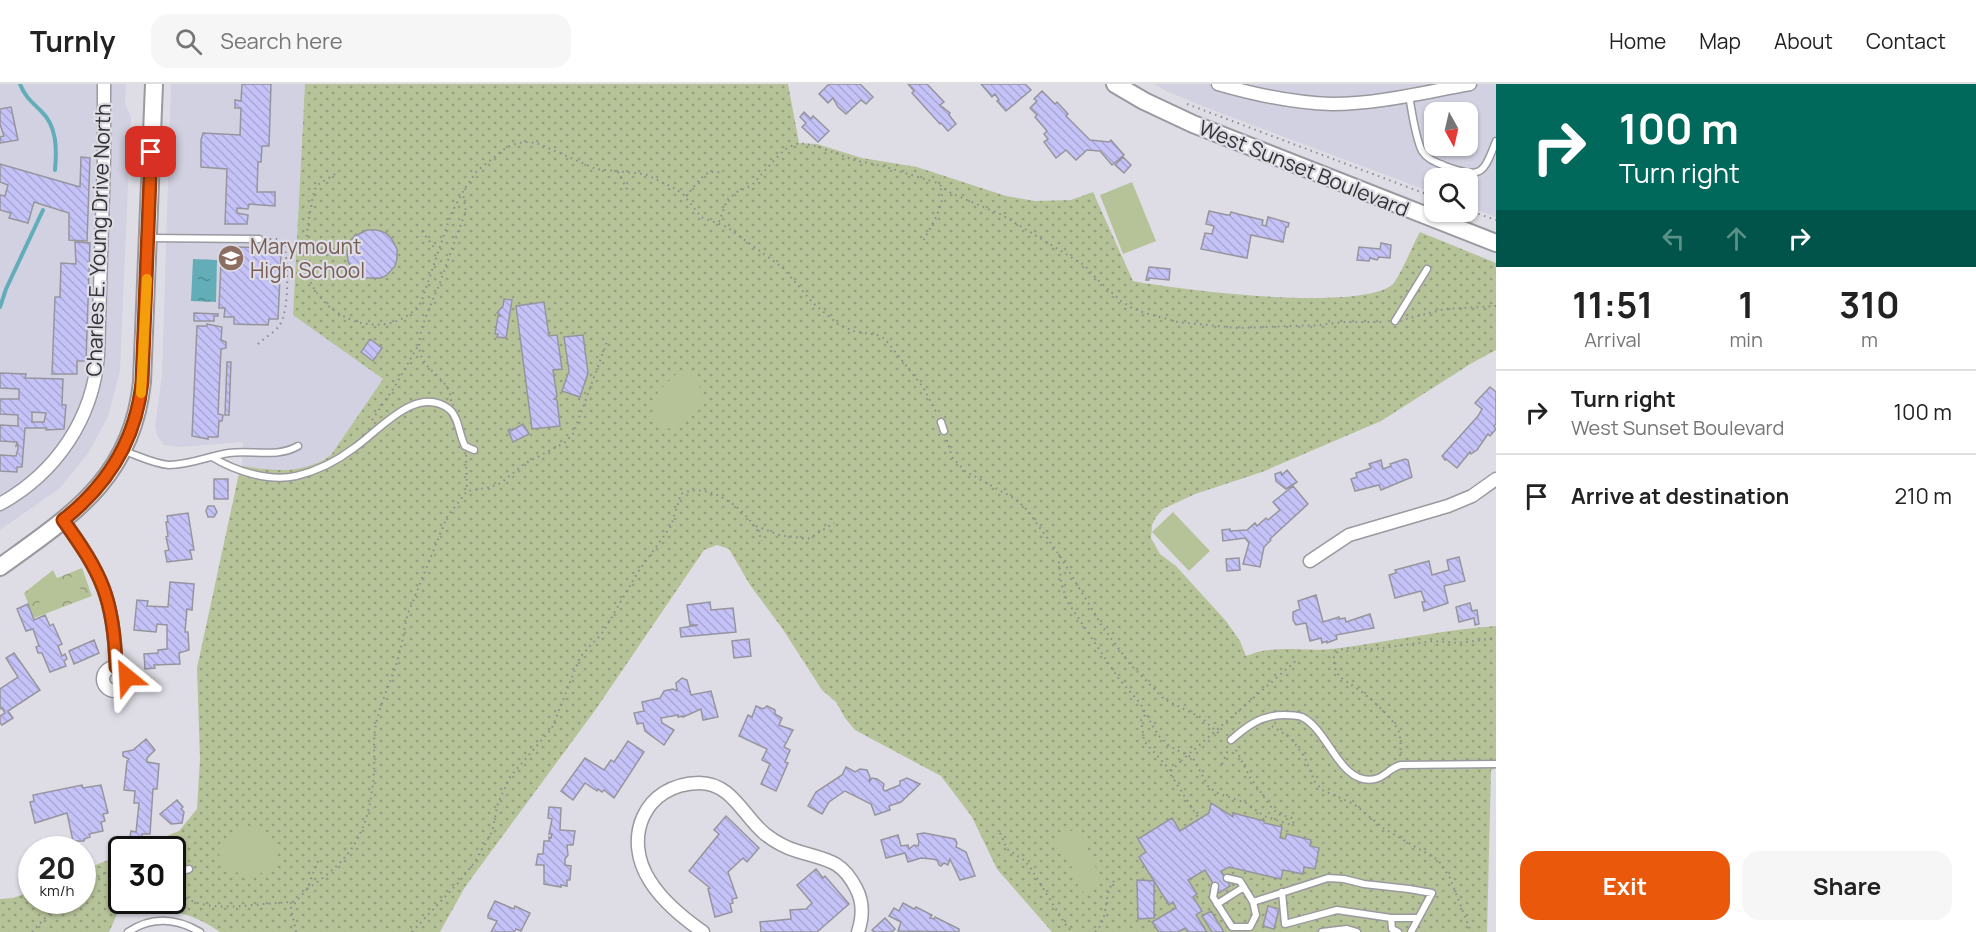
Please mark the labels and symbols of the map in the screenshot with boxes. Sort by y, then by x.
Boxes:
north arrow [1424,102,1478,156]
street label: Charles E. Young Drive North [79,103,117,377]
street label: West Sunset Boulevard [1195,113,1413,223]
pin [125,126,176,177]
place label: Marymount High School [250,232,365,284]
school or university icon: Marymount High School [216,243,246,273]
position arrow [95,645,159,709]
speed limit sign: 30 [108,836,186,914]

